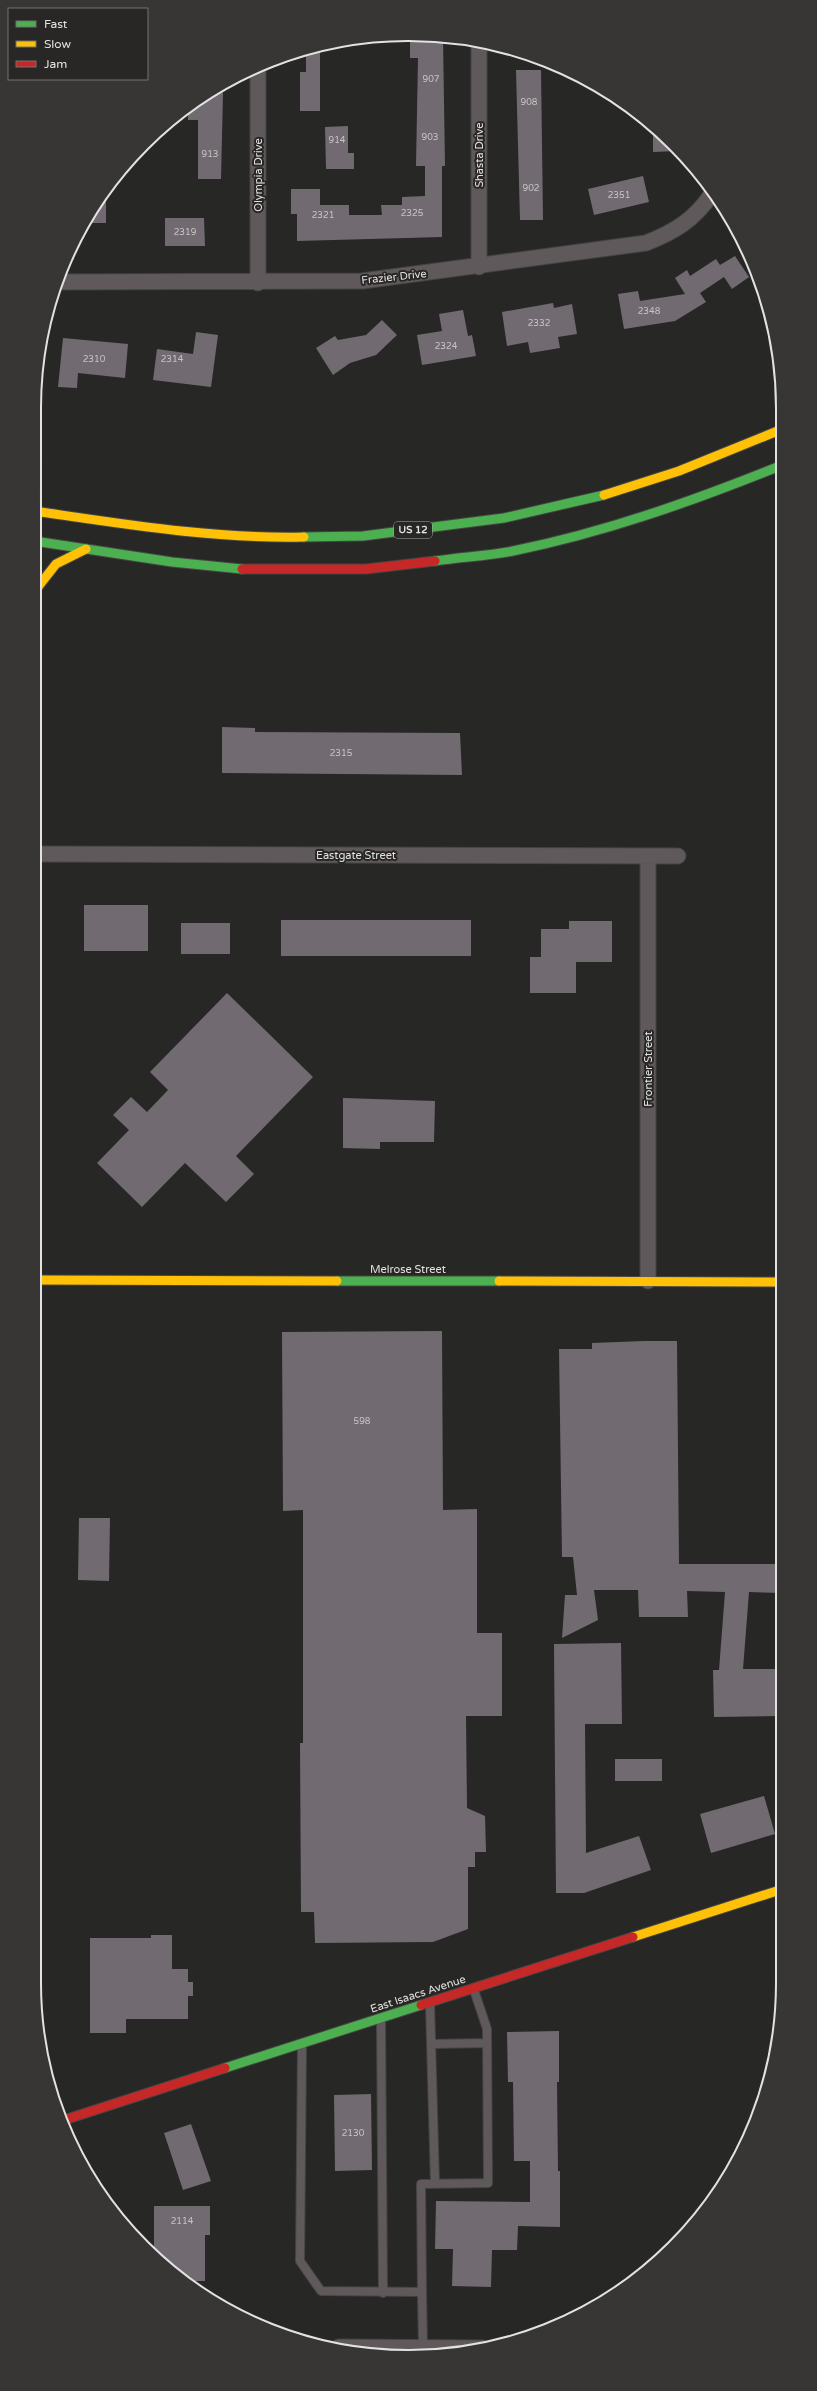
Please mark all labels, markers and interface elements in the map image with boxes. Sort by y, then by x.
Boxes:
legend [8,8,148,80]
text: Fast [44,17,68,31]
text: Slow [44,37,71,51]
text: Jam [44,57,67,71]
house number: 907 [423,74,440,85]
house number: 908 [521,97,538,108]
street label: Shasta Drive [473,122,486,188]
house number: 903 [422,132,438,143]
house number: 914 [329,135,346,146]
street label: Olympia Drive [252,138,265,212]
house number: 913 [202,149,218,160]
house number: 902 [523,183,539,194]
house number: 2351 [608,190,630,201]
house number: 2325 [401,208,424,219]
house number: 2321 [312,210,334,221]
house number: 2319 [174,227,197,238]
street label: Frazier Drive [361,267,427,287]
house number: 2348 [638,306,661,317]
house number: 2332 [528,318,550,329]
house number: 2324 [435,341,458,352]
house number: 2310 [83,354,106,365]
house number: 2314 [161,354,184,365]
road number: US 12 [394,522,432,538]
house number: 2315 [330,748,353,759]
street label: Eastgate Street [316,849,396,862]
street label: Frontier Street [642,1031,655,1107]
street label: Melrose Street [370,1263,446,1276]
house number: 598 [354,1416,371,1427]
street label: East Isaacs Avenue [369,1972,467,2016]
house number: 2130 [342,2128,365,2139]
house number: 2114 [171,2216,194,2227]

